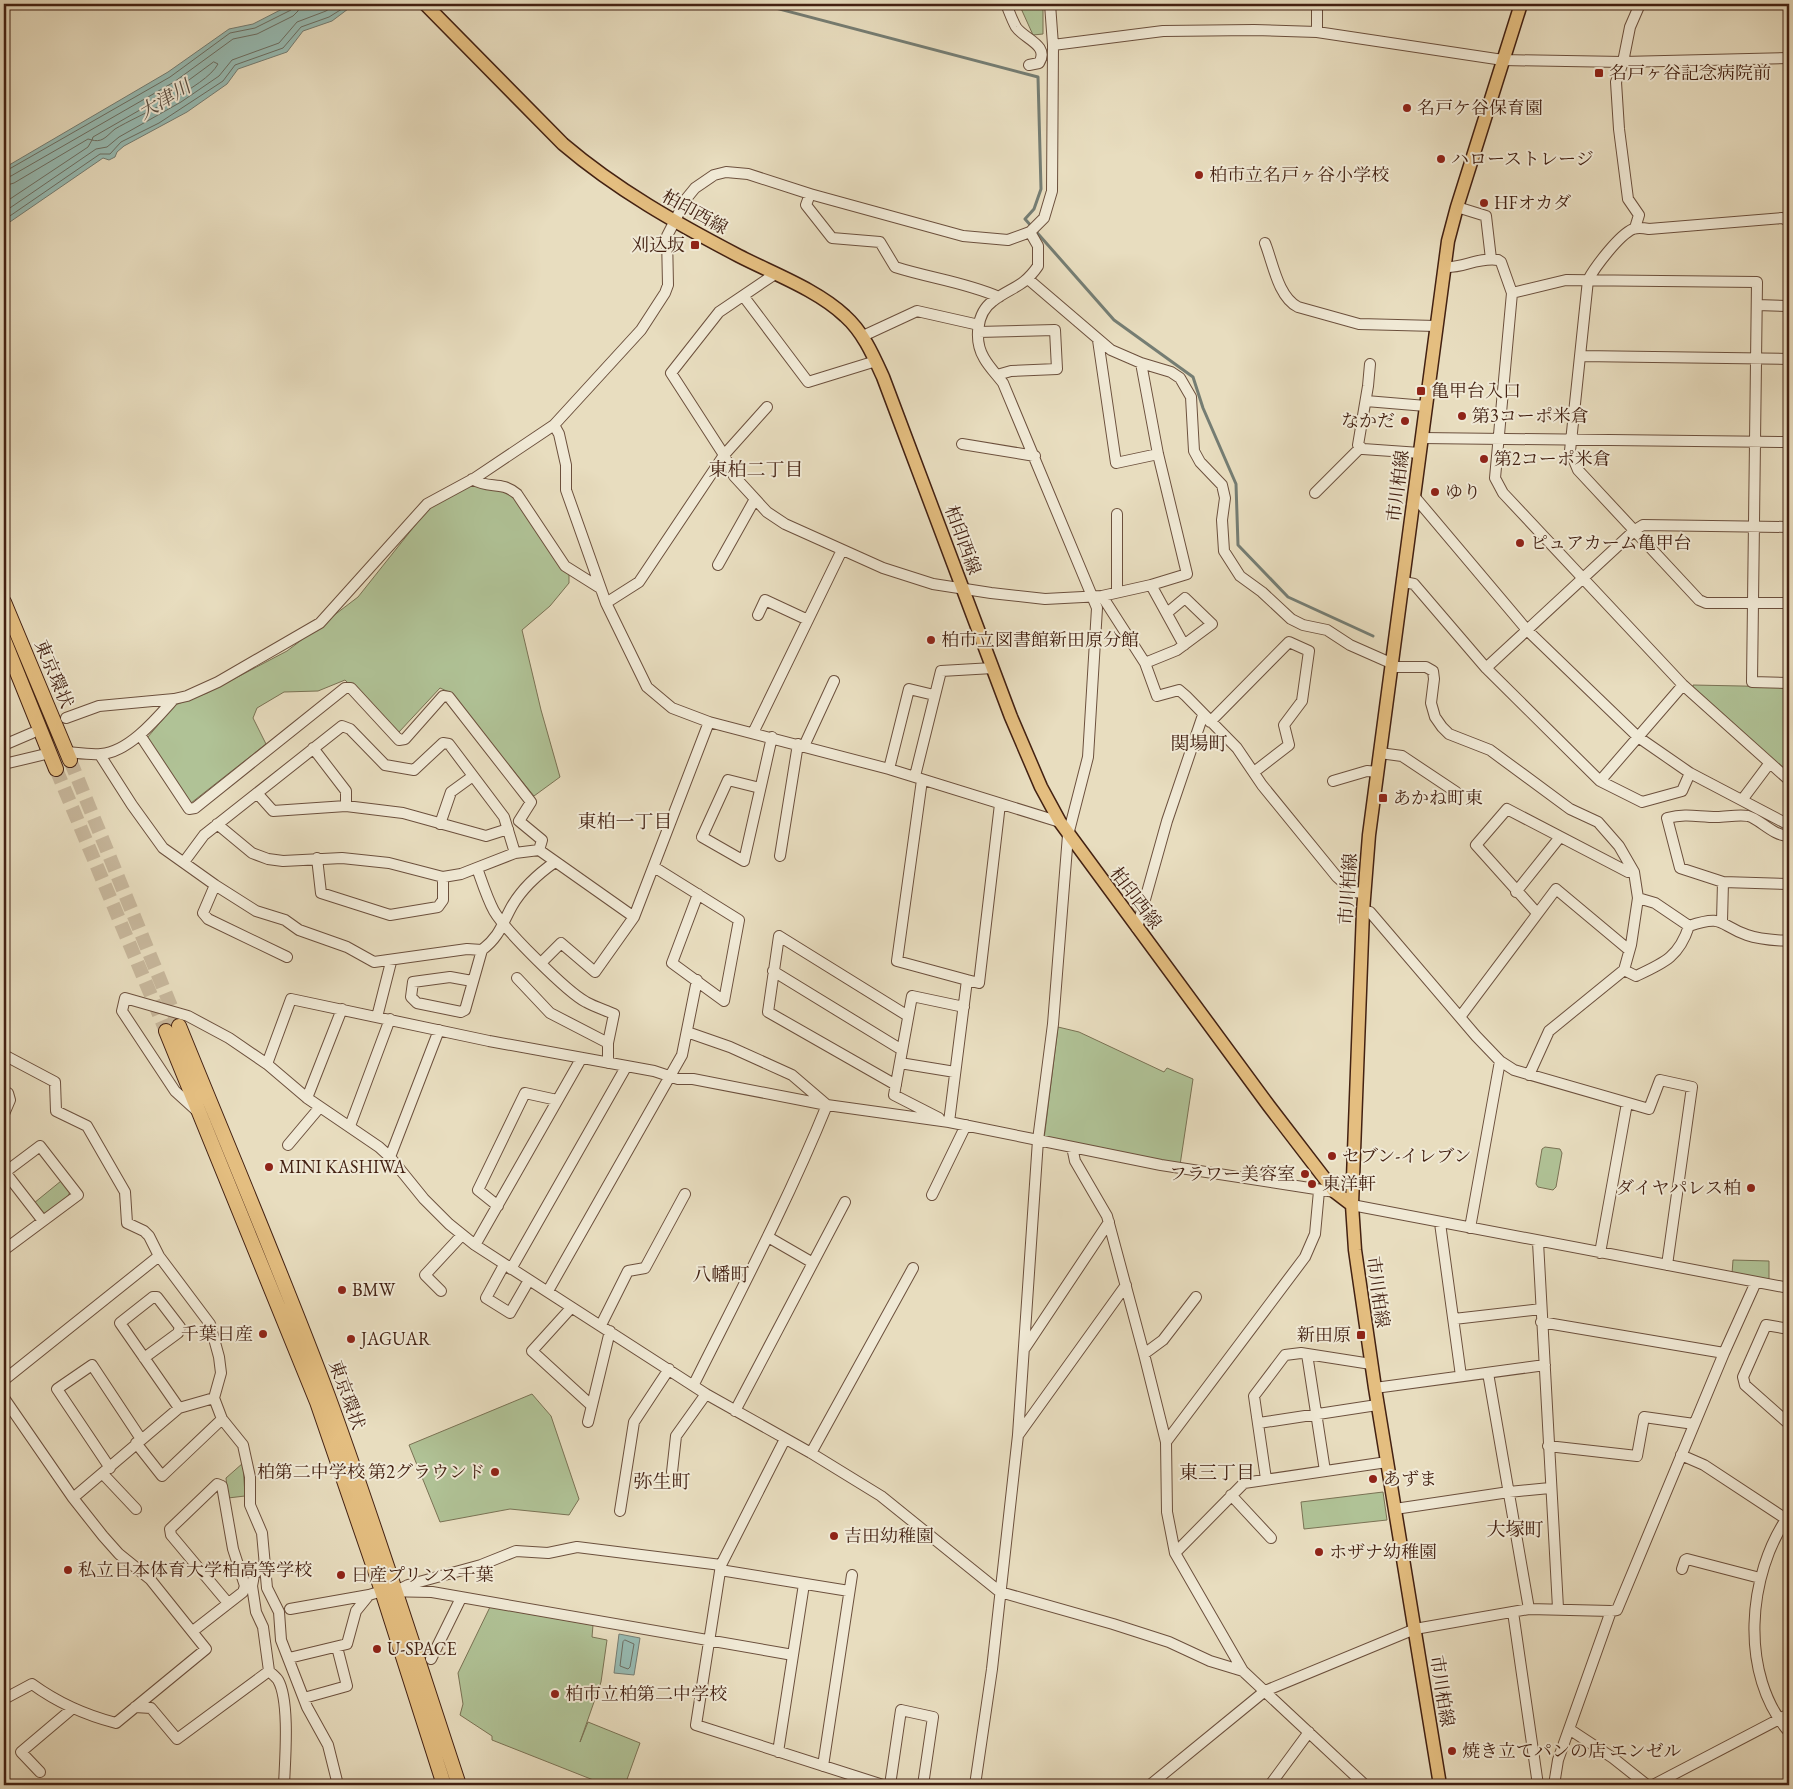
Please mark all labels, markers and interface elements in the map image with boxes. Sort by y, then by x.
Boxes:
place label: 名戸ヶ谷記念病院前 [1609,61,1771,84]
marker: 名戸ヶ谷記念病院前 [1593,67,1605,79]
water label: 大津川 [133,73,197,125]
place label: 名戸ケ谷保育園 [1417,96,1543,119]
marker: 名戸ケ谷保育園 [1401,102,1413,114]
place label: ハローストレージ [1451,147,1594,170]
marker: ハローストレージ [1435,153,1447,165]
place label: 柏市立名戸ヶ谷小学校 [1209,163,1389,186]
marker: 柏市立名戸ヶ谷小学校 [1193,169,1205,181]
street label: 柏印西線 [658,184,732,239]
place label: HFオカダ [1494,191,1571,214]
marker: HFオカダ [1478,197,1490,209]
place label: 刈込坂 [631,233,685,256]
marker: 刈込坂 [689,239,701,251]
place label: 亀甲台入口 [1431,379,1521,402]
marker: 亀甲台入口 [1415,385,1427,397]
place label: 第3コーポ米倉 [1472,404,1589,427]
place label: なかだ [1341,409,1395,432]
marker: 第3コーポ米倉 [1456,410,1468,422]
marker: なかだ [1399,415,1411,427]
place label: 第2コーポ米倉 [1494,447,1611,470]
street label: 市川柏線 [1382,449,1413,523]
marker: 第2コーポ米倉 [1478,453,1490,465]
district label: 東柏二丁目 [708,457,804,482]
place label: ゆり [1445,480,1481,503]
marker: ゆり [1429,486,1441,498]
street label: 柏印西線 [940,502,987,578]
place label: ピュアカーム亀甲台 [1530,531,1692,554]
marker: ピュアカーム亀甲台 [1514,537,1526,549]
place label: 柏市立図書館新田原分館 [941,628,1139,651]
marker: 柏市立図書館新田原分館 [925,634,937,646]
street label: 東京環状 [30,636,79,711]
district label: 関場町 [1170,731,1228,756]
place label: あかね町東 [1393,786,1483,809]
marker: あかね町東 [1377,792,1389,804]
district label: 東柏一丁目 [577,809,673,834]
street label: 市川柏線 [1334,852,1361,926]
street label: 柏印西線 [1106,862,1167,933]
place label: セブン-イレブン [1342,1144,1472,1167]
marker: セブン-イレブン [1326,1150,1338,1162]
place label: MINI KASHIWA [279,1155,406,1178]
marker: MINI KASHIWA [263,1161,275,1173]
place label: フラワー美容室 [1169,1162,1295,1185]
marker: フラワー美容室 [1299,1168,1311,1180]
place label: 東洋軒 [1322,1172,1376,1195]
place label: ダイヤパレス柏 [1616,1176,1741,1199]
marker: 東洋軒 [1306,1178,1318,1190]
marker: ダイヤパレス柏 [1745,1182,1757,1194]
street label: 市川柏線 [1362,1255,1395,1329]
district label: 八幡町 [692,1262,750,1287]
place label: BMW [352,1278,396,1301]
marker: BMW [336,1284,348,1296]
place label: 千葉日産 [181,1322,253,1345]
place label: 新田原 [1297,1323,1351,1346]
place label: JAGUAR [359,1327,431,1350]
marker: 千葉日産 [257,1328,269,1340]
marker: 新田原 [1355,1329,1367,1341]
marker: JAGUAR [345,1333,357,1345]
street label: 東京環状 [324,1357,371,1433]
place label: 柏第二中学校 第2グラウンド [257,1460,485,1483]
district label: 東三丁目 [1179,1460,1255,1485]
marker: 柏第二中学校 第2グラウンド [489,1466,501,1478]
place label: あずま [1383,1467,1437,1490]
district label: 弥生町 [633,1469,691,1494]
marker: あずま [1367,1473,1379,1485]
district label: 大塚町 [1486,1517,1544,1542]
place label: 吉田幼稚園 [844,1524,934,1547]
marker: 吉田幼稚園 [828,1530,840,1542]
place label: ホザナ幼稚園 [1329,1540,1437,1563]
marker: ホザナ幼稚園 [1313,1546,1325,1558]
place label: 私立日本体育大学柏高等学校 [78,1558,312,1581]
place label: 日産プリンス千葉 [351,1563,494,1586]
marker: 私立日本体育大学柏高等学校 [62,1564,74,1576]
marker: 日産プリンス千葉 [335,1569,347,1581]
place label: U-SPACE [387,1637,457,1660]
marker: U-SPACE [371,1643,383,1655]
street label: 市川柏線 [1426,1654,1459,1728]
place label: 柏市立柏第二中学校 [565,1682,727,1705]
marker: 柏市立柏第二中学校 [549,1688,561,1700]
place label: 焼き立てパンの店 エンゼル [1462,1739,1682,1762]
marker: 焼き立てパンの店 エンゼル [1446,1745,1458,1757]

